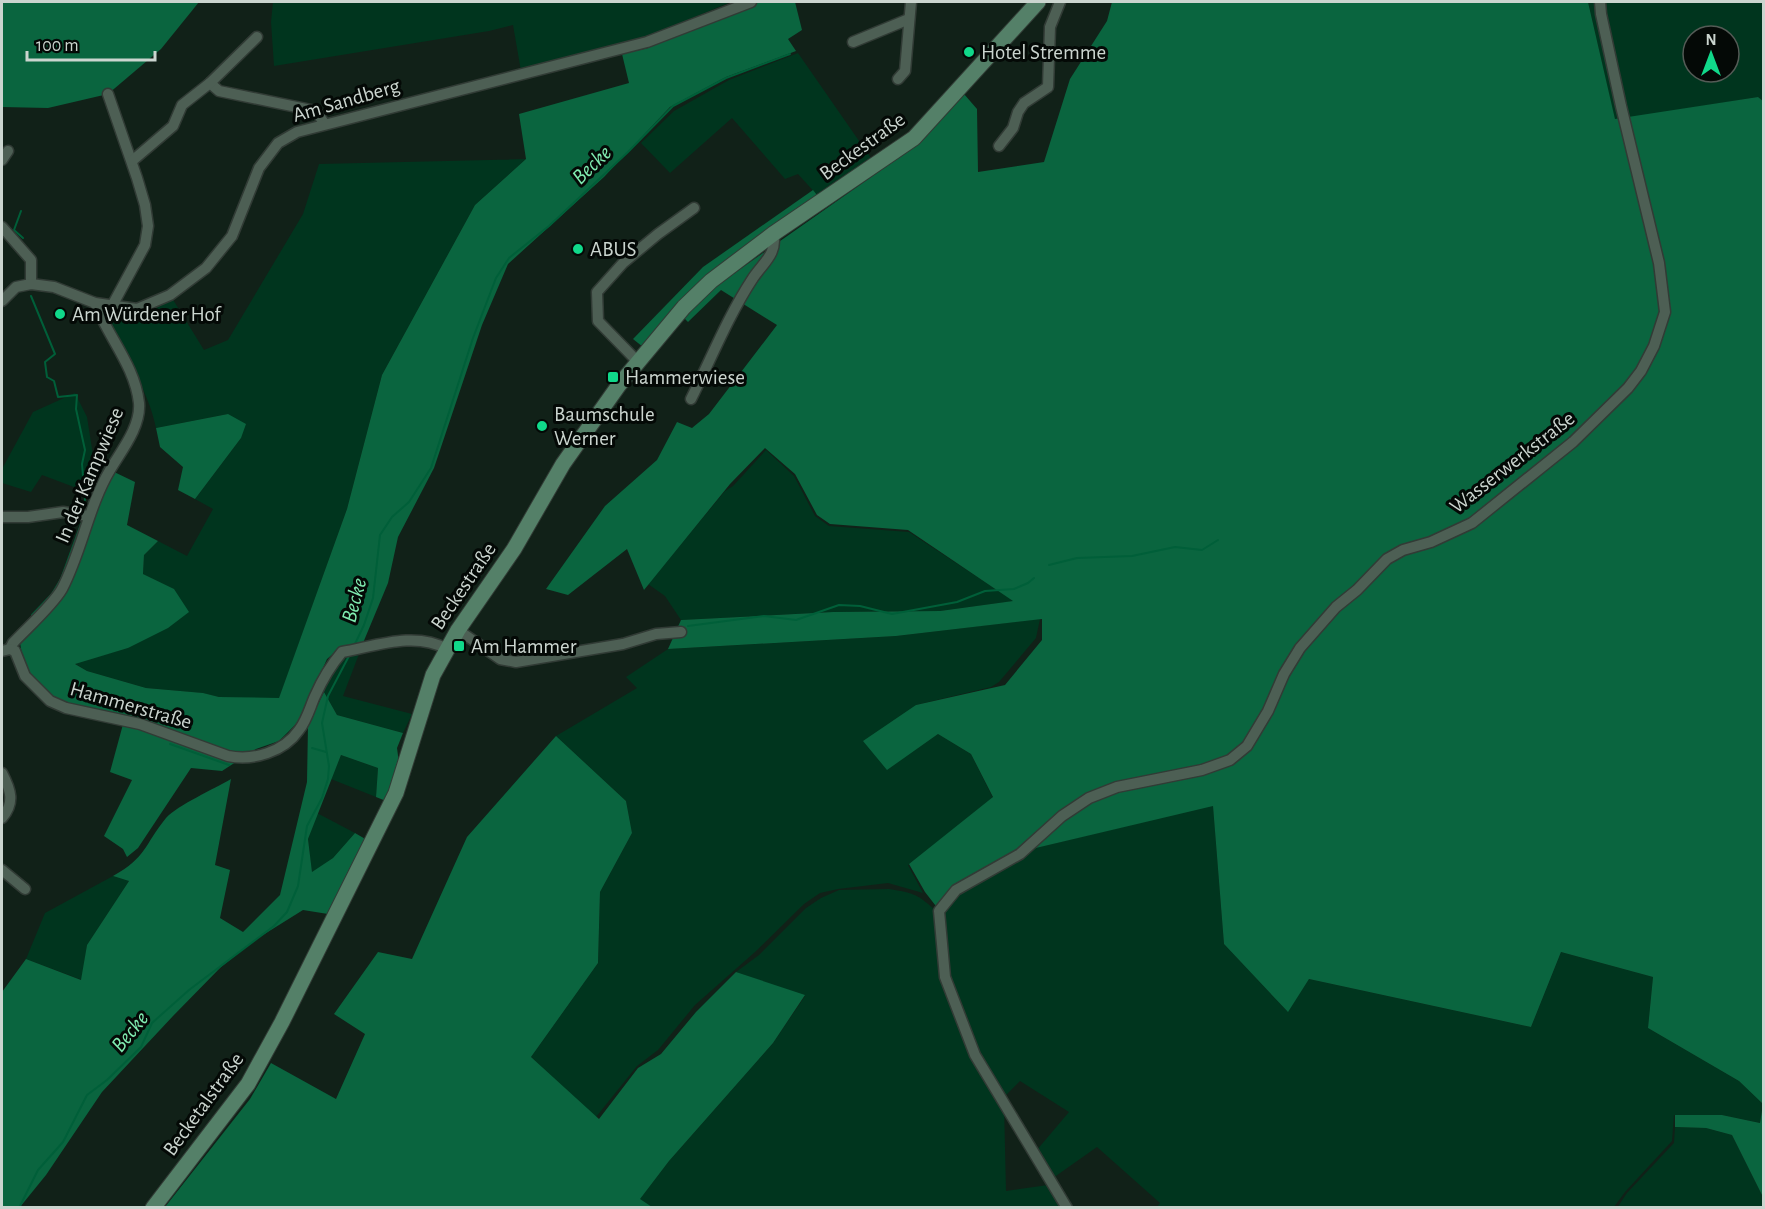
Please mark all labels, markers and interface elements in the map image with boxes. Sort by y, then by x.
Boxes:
scale bar [27,24,154,62]
north arrow [1681,24,1741,84]
text: N [1705,32,1717,48]
text: 100 m [36,37,79,55]
place label: Hotel Stremme [981,42,1106,63]
marker: Hotel Stremme [962,45,976,59]
street label: Am Sandberg [290,75,403,126]
street label: Beckestraße [816,109,909,184]
water label: Becke [568,141,616,188]
place label: ABUS [590,239,637,260]
marker: ABUS [571,242,585,256]
place label: Am Würdener Hof [72,304,222,325]
marker: Am Würdener Hof [53,307,67,321]
place label: Hammerwiese [625,367,745,388]
marker: Hammerwiese [606,370,620,384]
street label: In der Kampwiese [51,404,127,546]
place label: Baumschule Werner [554,404,655,449]
street label: Wasserwerkstraße [1446,407,1578,517]
marker: Baumschule Werner [535,419,549,433]
street label: Beckestraße [427,539,500,634]
water label: Becke [338,576,370,625]
place label: Am Hammer [471,636,577,657]
marker: Am Hammer [452,639,466,653]
street label: Hammerstraße [68,678,194,733]
water label: Becke [107,1007,153,1056]
street label: Becketalstraße [159,1049,248,1160]

